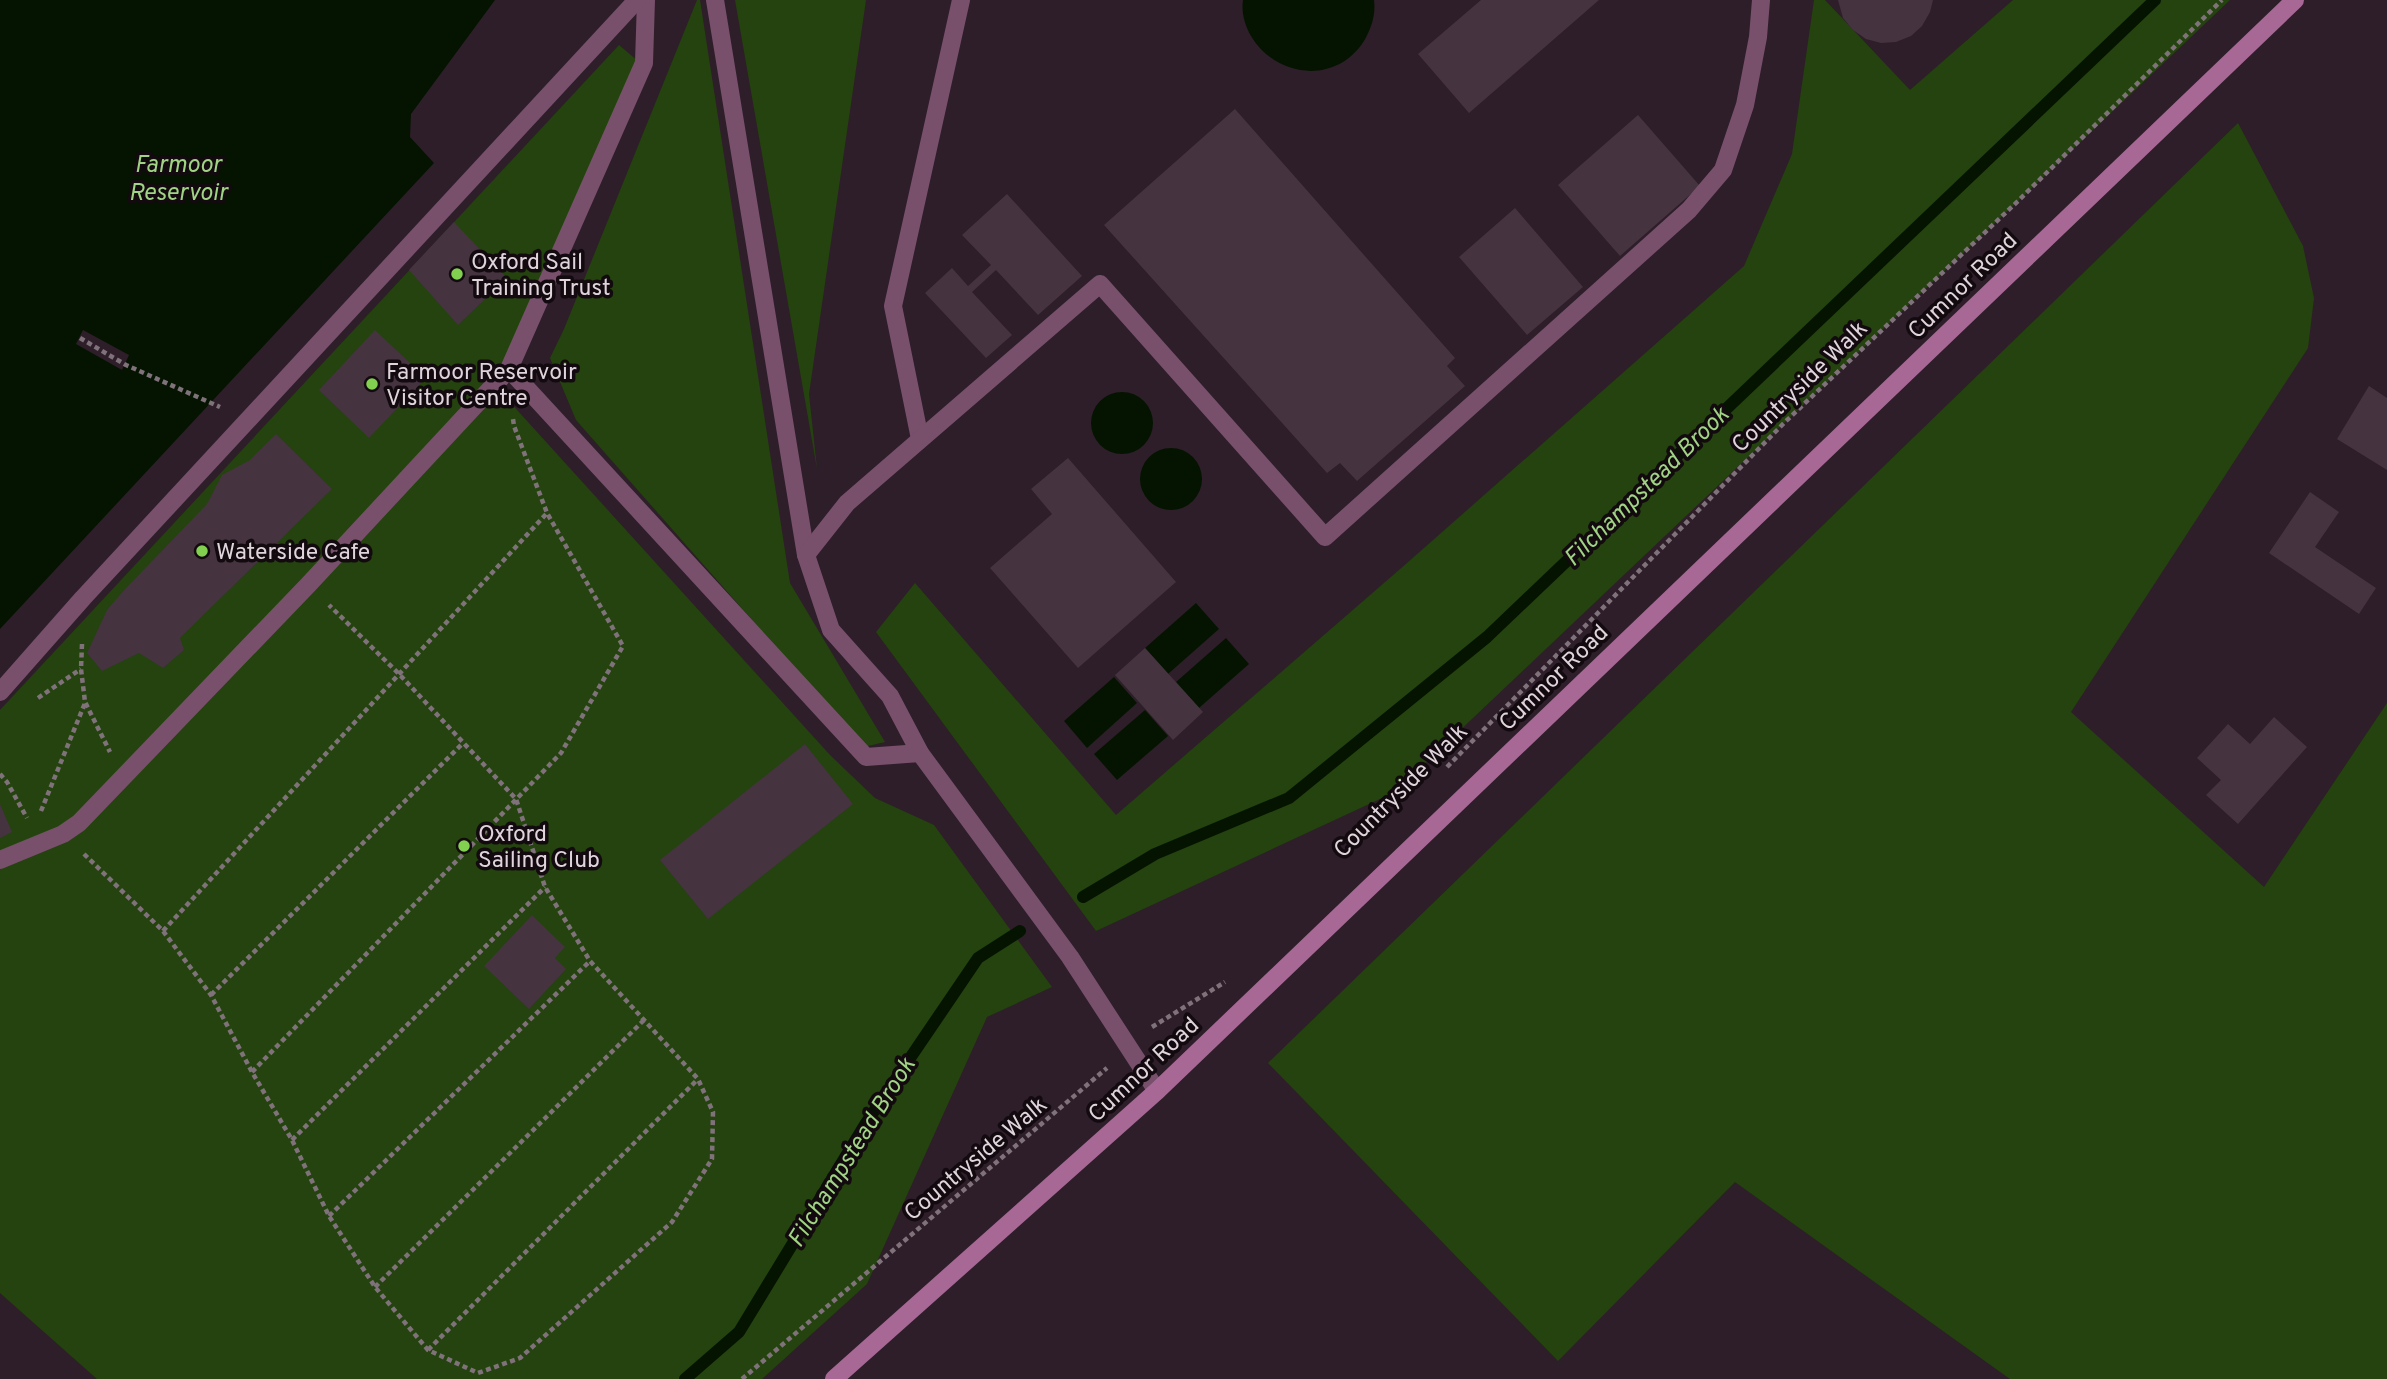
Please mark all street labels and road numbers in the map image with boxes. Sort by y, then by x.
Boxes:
street label: Cumnor Road [1903,227,2025,346]
street label: Countryside Walk [1727,315,1875,460]
street label: Cumnor Road [1494,619,1616,738]
street label: Countryside Walk [1329,719,1475,865]
street label: Cumnor Road [1083,1012,1206,1130]
street label: Countryside Walk [899,1092,1054,1228]

